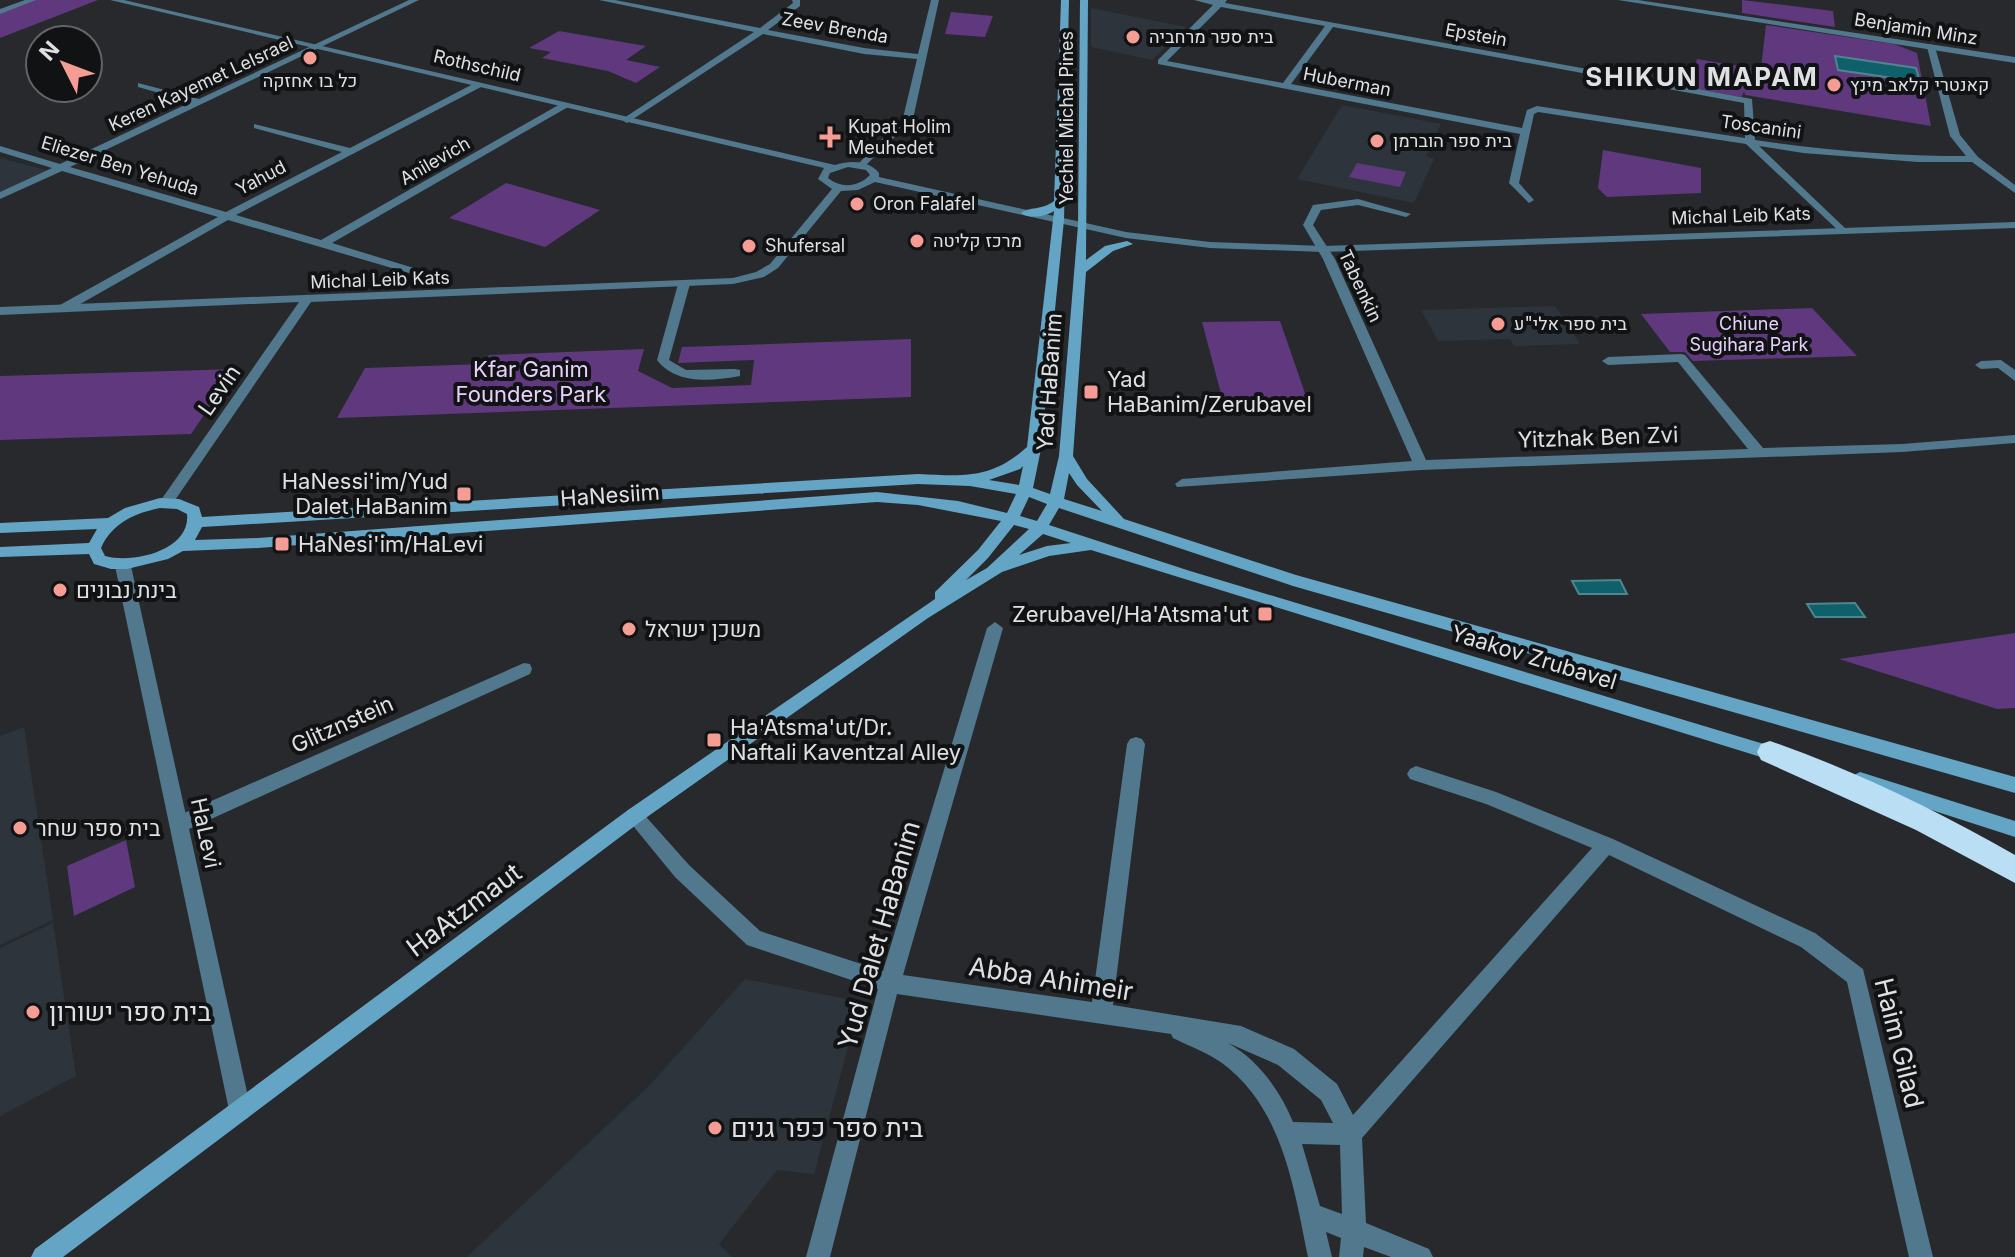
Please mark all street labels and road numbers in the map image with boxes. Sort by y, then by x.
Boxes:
street label: Zeev Brenda [780,8,890,47]
street label: Benjamin Minz [1853,8,1979,49]
street label: Epstein [1443,19,1509,50]
street label: Yechiel Michal Pines [1056,31,1077,205]
street label: Keren Kayemet LeIsrael [105,32,296,135]
street label: Rothschild [431,45,523,86]
street label: Huberman [1301,63,1393,100]
street label: Toscanini [1719,110,1803,143]
street label: Eliezer Ben Yehuda [39,132,201,199]
street label: Anilevich [396,132,473,189]
street label: Yahud [232,156,289,199]
street label: Michal Leib Kats [1671,203,1811,228]
street label: Tabenkin [1335,246,1386,325]
street label: Michal Leib Kats [310,267,450,292]
street label: Yad HaBanim [1031,312,1067,452]
street label: Levin [192,360,246,420]
street label: Yitzhak Ben Zvi [1517,421,1679,453]
street label: HaNesiim [559,479,661,511]
street label: Yaakov Zrubavel [1448,619,1620,695]
street label: Glitznstein [287,690,397,758]
street label: HaLevi [186,795,226,871]
street label: Yud Dalet HaBanim [831,817,926,1052]
street label: HaAtzmaut [400,856,527,963]
street label: Abba Ahimeir [967,950,1135,1007]
street label: Haim Gilad [1868,975,1931,1111]

